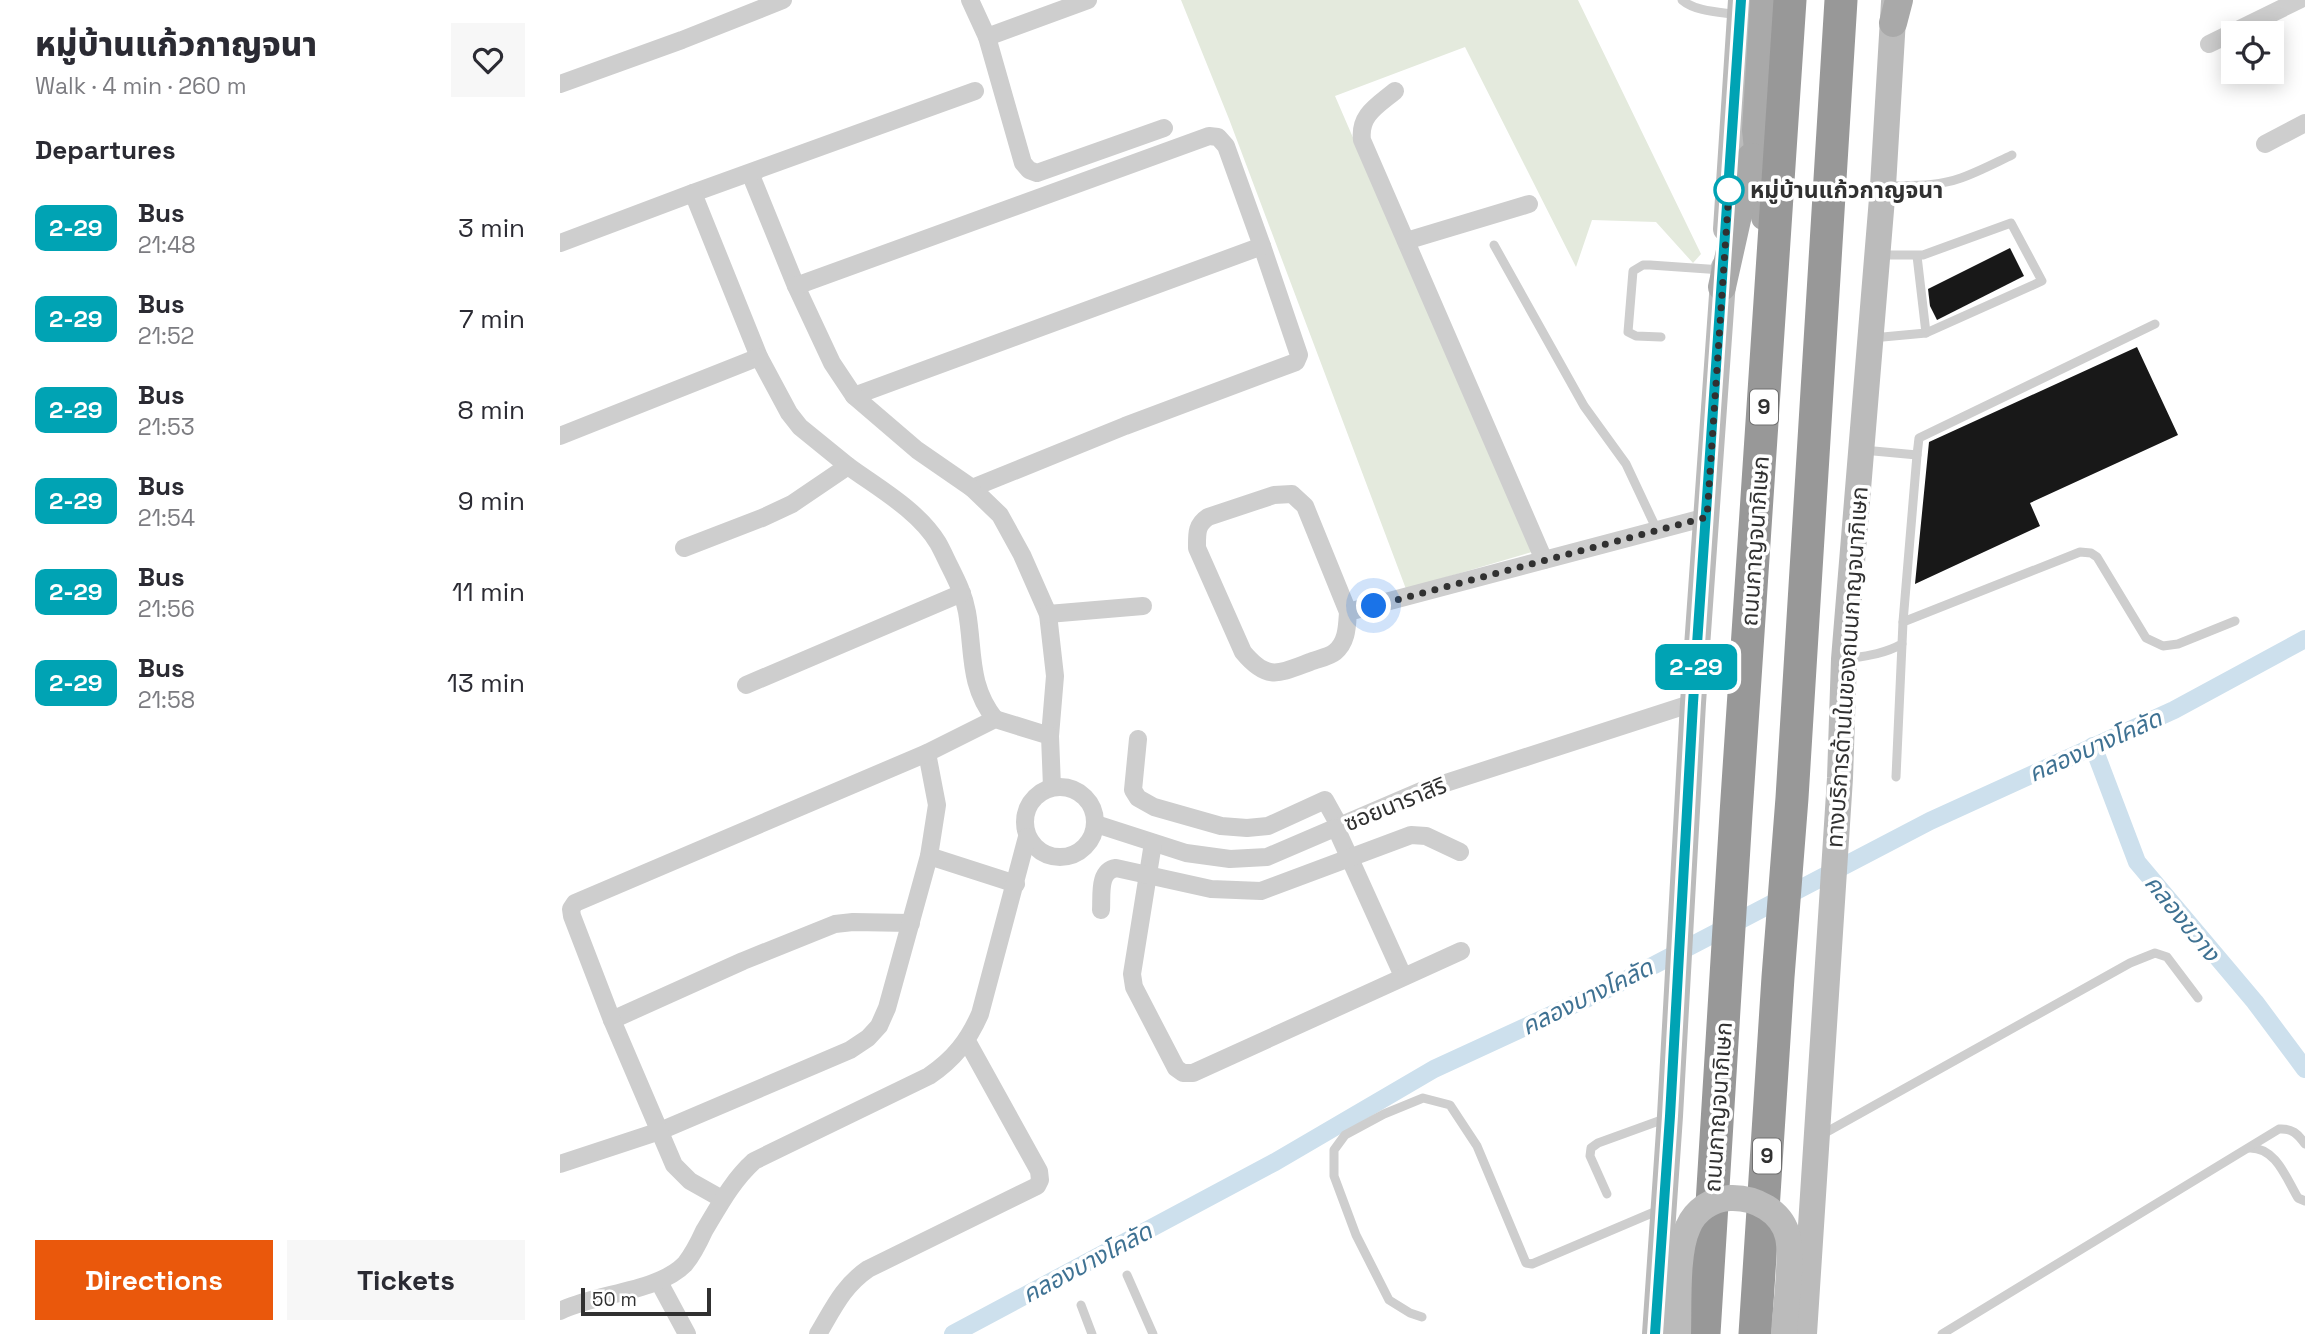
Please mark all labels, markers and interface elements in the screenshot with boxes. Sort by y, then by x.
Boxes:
map controls [2221,21,2284,84]
button: locate [2221,21,2284,84]
button: heart [451,23,525,97]
text: หมู่บ้านแก้วกาญจนา [35,24,317,66]
text: Walk · 4 min · 260 m [35,71,247,101]
text: Departures [35,133,176,167]
marker: หมู่บ้านแก้วกาญจนา [1714,175,1744,205]
place label: หมู่บ้านแก้วกาญจนา [1750,175,1943,205]
text: Bus [138,196,185,230]
text: 3 min [458,211,525,245]
text: 2-29 [49,212,103,243]
text: 21:48 [138,230,196,260]
text: Bus [138,287,185,321]
text: 7 min [459,302,525,336]
text: 2-29 [49,303,103,334]
text: 21:52 [138,321,194,351]
text: Bus [138,378,185,412]
road number: 9 [1750,390,1778,424]
text: 8 min [457,393,525,427]
text: 2-29 [49,394,103,425]
text: 21:53 [138,412,195,442]
street label: ถนนกาญจนาภิเษก [1734,455,1776,627]
text: Bus [138,469,185,503]
text: 9 min [458,484,525,518]
text: 2-29 [49,485,103,516]
street label: ทางบริการด้านในของถนนกาญจนาภิเษก [1819,485,1875,849]
text: 21:54 [138,503,195,533]
text: Bus [138,560,185,594]
text: 11 min [452,575,525,609]
text: 2-29 [49,576,103,607]
your location [1356,588,1391,623]
text: 21:56 [138,594,195,624]
line badge: 2-29 [1647,644,1745,690]
text: Bus [138,651,185,685]
text: 2-29 [1669,651,1723,682]
text: 13 min [447,666,525,700]
text: 2-29 [49,667,103,698]
text: 21:58 [138,685,195,715]
water label: คลองบางโคลัด [2023,702,2167,789]
street label: ซอยนาราสิริ [1339,770,1451,838]
water label: คลองขวาง [2138,868,2227,968]
water label: คลองบางโคลัด [1516,951,1659,1042]
street label: ถนนกาญจนาภิเษก [1697,1021,1739,1193]
road number: 9 [1753,1138,1781,1174]
water label: คลองบางโคลัด [1017,1215,1158,1310]
button: Directions [35,1240,273,1320]
button: Tickets [287,1240,525,1320]
scale bar [581,1285,710,1317]
text: 50 m [592,1287,637,1312]

